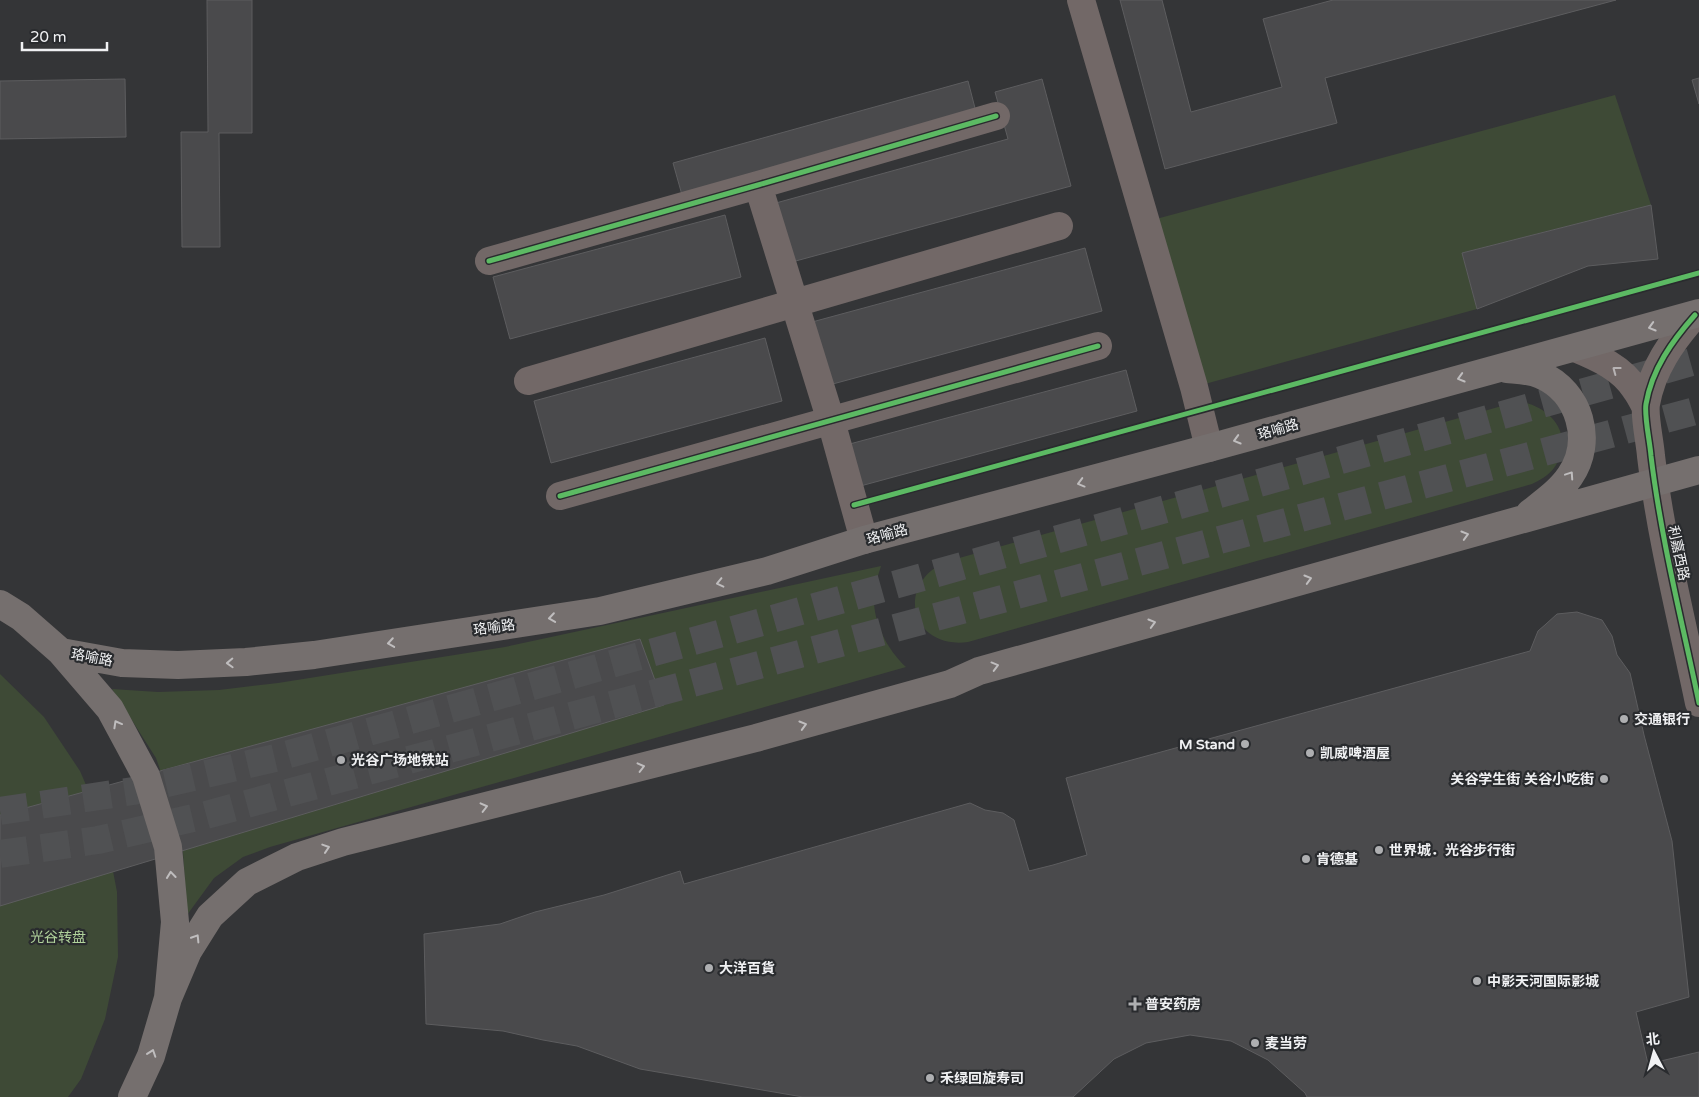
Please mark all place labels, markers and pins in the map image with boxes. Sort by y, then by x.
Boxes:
place label: 交通银行 [1634,711,1690,728]
marker: 交通银行 [1618,713,1630,725]
place label: M Stand [1179,736,1235,753]
marker: M Stand [1239,738,1251,750]
place label: 凯威啤酒屋 [1320,745,1390,762]
marker: 凯威啤酒屋 [1304,747,1316,759]
place label: 光谷广场地铁站 [351,752,449,769]
marker: 光谷广场地铁站 [335,754,347,766]
place label: 关谷学生街 关谷小吃街 [1450,771,1594,788]
marker: 关谷学生街 关谷小吃街 [1598,773,1610,785]
place label: 世界城．光谷步行街 [1389,842,1515,859]
marker: 世界城．光谷步行街 [1373,844,1385,856]
place label: 肯德基 [1316,851,1358,868]
marker: 肯德基 [1300,853,1312,865]
place label: 大洋百貨 [719,960,775,977]
marker: 大洋百貨 [703,962,715,974]
place label: 中影天河国际影城 [1487,973,1599,990]
marker: 中影天河国际影城 [1471,975,1483,987]
place label: 普安药房 [1145,996,1201,1013]
marker: 普安药房 [1129,998,1141,1010]
place label: 麦当劳 [1265,1035,1307,1052]
marker: 麦当劳 [1249,1037,1261,1049]
place label: 禾绿回旋寿司 [940,1070,1024,1087]
marker: 禾绿回旋寿司 [924,1072,936,1084]

